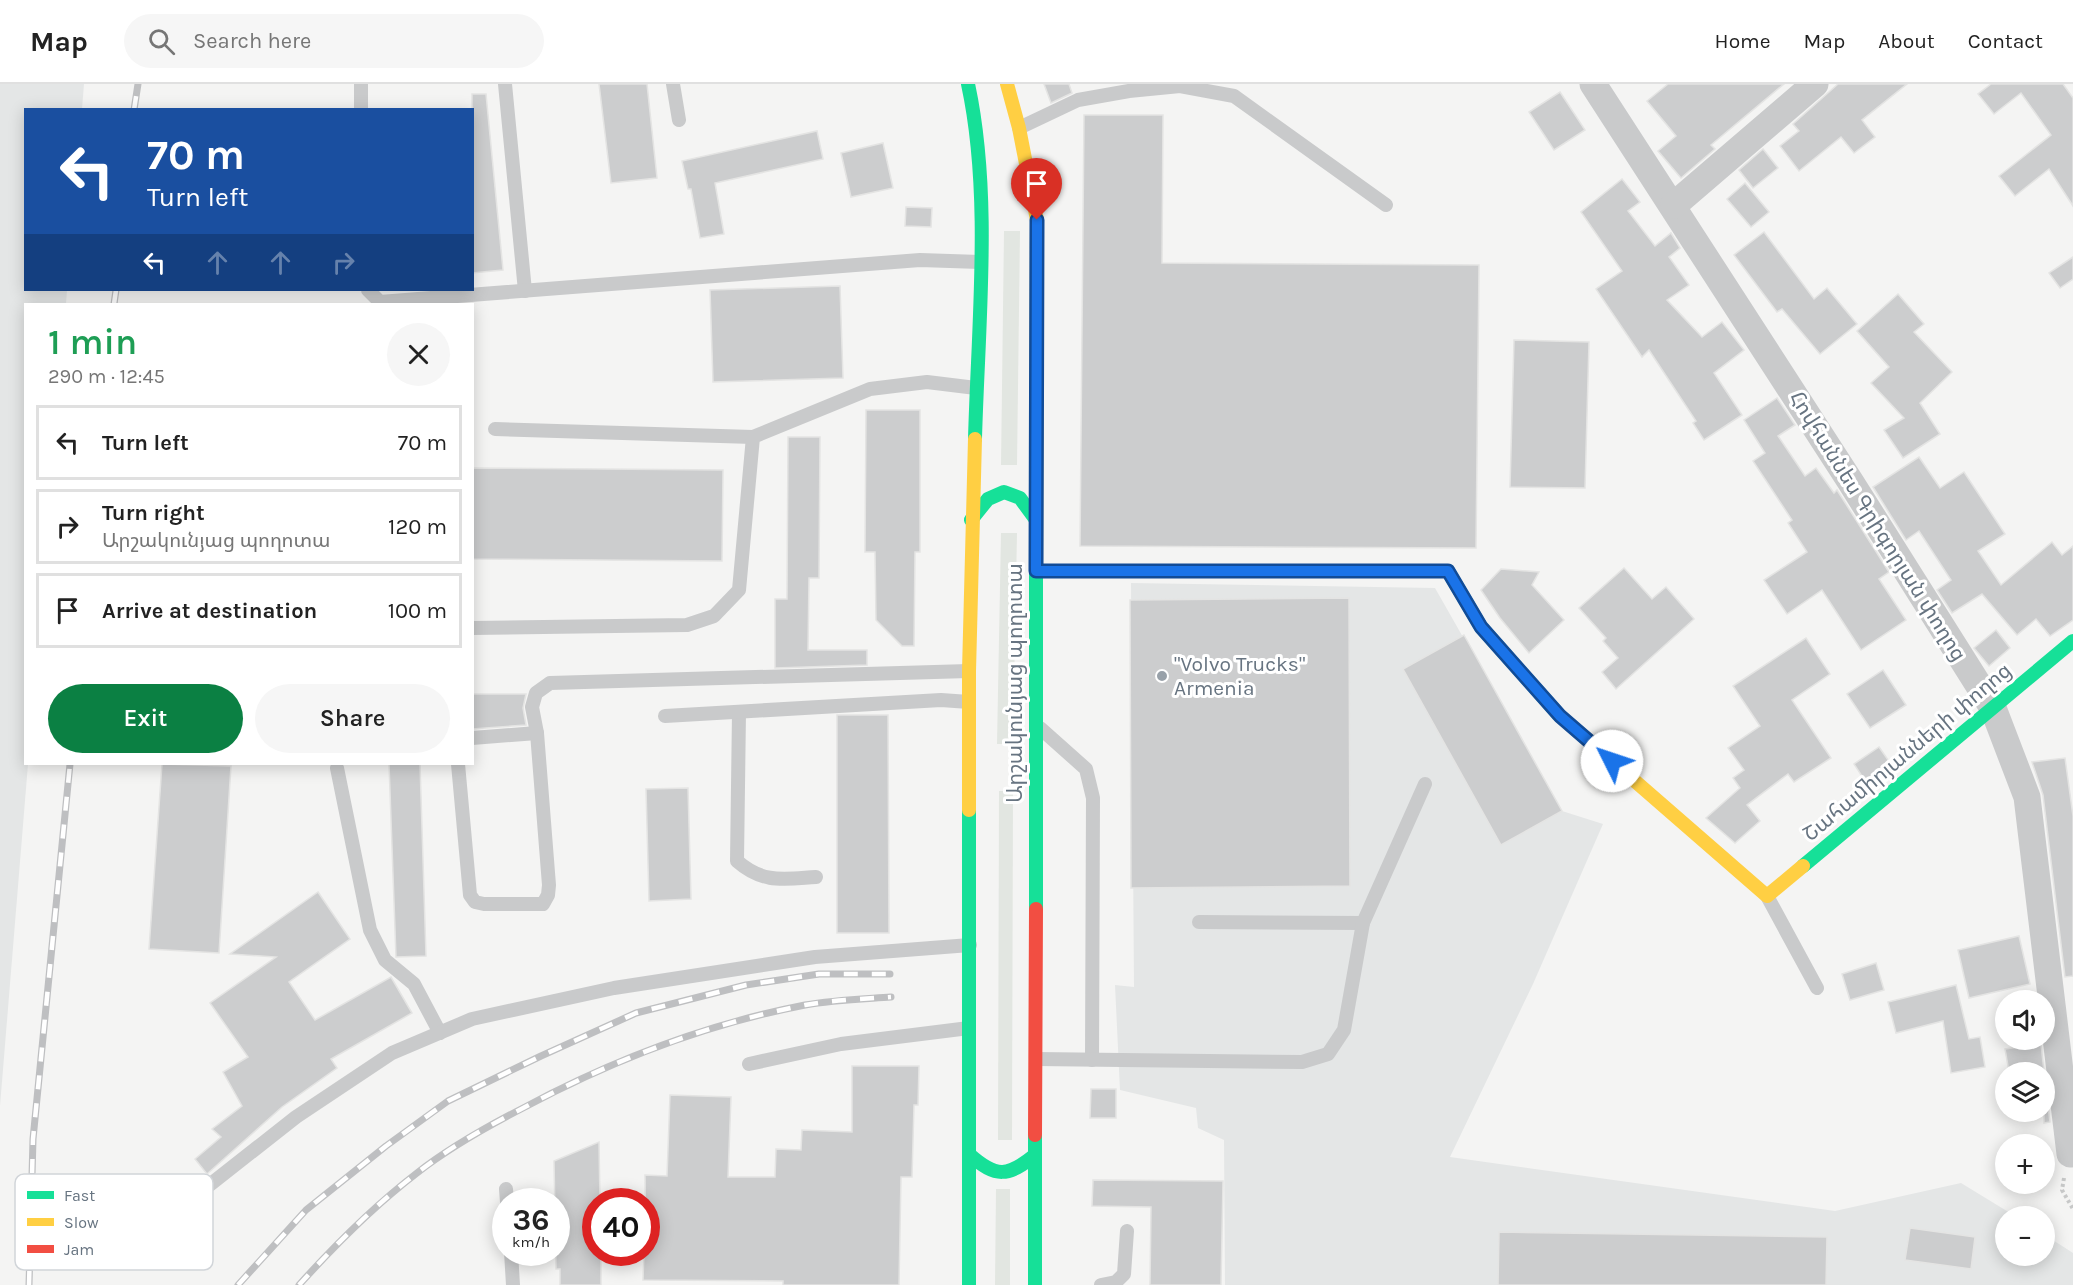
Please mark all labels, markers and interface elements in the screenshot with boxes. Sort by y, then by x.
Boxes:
search box [124,14,544,68]
text: Map [30,25,88,58]
icon: search [145,25,178,58]
text: Search here [193,28,311,54]
text: Home [1715,29,1771,53]
text: Map [1804,29,1845,53]
text: About [1878,29,1935,53]
text: Contact [1968,29,2043,53]
text: 70 m [147,130,245,180]
icon: left [48,132,126,210]
pin [1011,158,1062,220]
icon: arrive [1020,167,1053,200]
text: Turn left [147,181,248,213]
icon: left [138,246,171,279]
icon: ahead [201,246,234,279]
icon: ahead [264,246,297,279]
icon: right [327,246,360,279]
text: 1 min [48,321,137,363]
button: close [387,323,450,386]
text: 290 m · 12:45 [48,365,165,388]
street label: Հովհաննես Գրիգորյան փողոց [1785,387,1971,665]
icon: left [51,426,84,459]
text: Turn left [102,430,189,456]
text: 70 m [398,430,447,456]
text: Turn right [102,500,205,526]
icon: right [51,510,84,543]
text: 120 m [388,514,447,540]
text: Արշակունյաց պողոտա [102,529,330,552]
street label: Արշակունյաց պողոտա [1003,563,1027,803]
icon: arrive [51,594,84,627]
text: Arrive at destination [102,598,317,624]
text: 100 m [388,598,447,624]
place label: "Volvo Trucks" Armenia [1174,652,1305,700]
street label: Շահամիրյանների փողոց [1798,658,2016,846]
marker: "Volvo Trucks" Armenia [1155,669,1169,683]
button: Exit [48,684,243,753]
button: Share [255,684,450,753]
position arrow [1580,729,1644,793]
map controls [1995,990,2055,1266]
button: sound [1995,990,2055,1050]
button: layers [1995,1062,2055,1122]
button: + [1995,1134,2055,1194]
legend [15,1174,213,1270]
text: Fast [64,1186,95,1205]
speed limit sign: 40 [582,1188,660,1266]
text: 36 [513,1202,549,1238]
button: − [1995,1206,2055,1266]
text: Slow [64,1213,99,1232]
text: km/h [512,1233,550,1251]
text: Jam [64,1240,94,1259]

